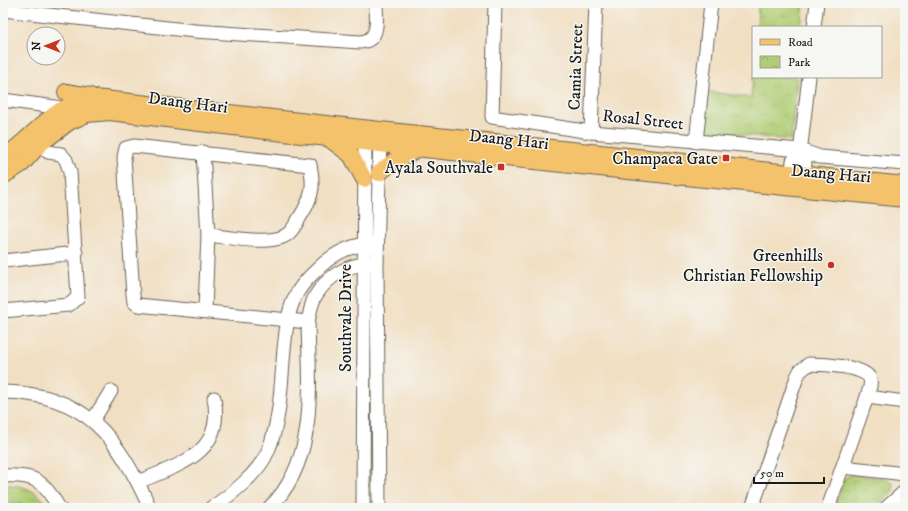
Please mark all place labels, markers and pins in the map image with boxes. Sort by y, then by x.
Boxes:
place label: Champaca Gate [612,148,718,170]
marker: Champaca Gate [721,153,731,163]
place label: Ayala Southvale [385,157,493,179]
marker: Ayala Southvale [496,162,506,172]
place label: Greenhills Christian Fellowship [683,245,823,287]
marker: Greenhills Christian Fellowship [826,260,836,270]

